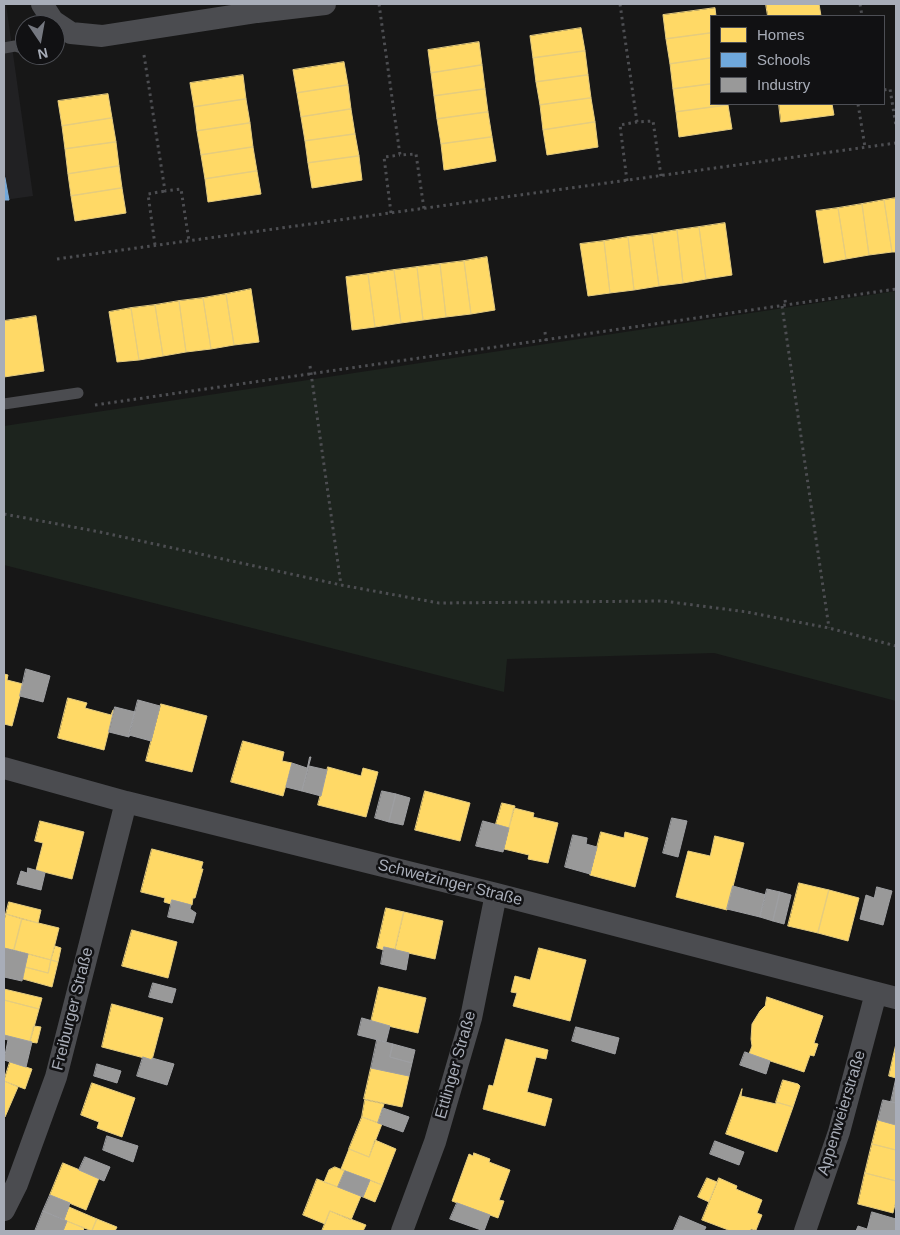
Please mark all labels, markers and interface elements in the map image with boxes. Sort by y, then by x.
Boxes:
north arrow [15,15,65,65]
legend [710,15,885,105]
text: Homes [757,26,805,43]
text: N [36,45,50,63]
text: Schools [757,51,810,68]
text: Industry [757,76,810,93]
street label: Schwetzinger Straße [376,856,524,910]
street label: Freiburger Straße [48,945,98,1073]
street label: Ettlinger Straße [431,1009,481,1121]
street label: Appenweierstraße [814,1048,870,1178]

